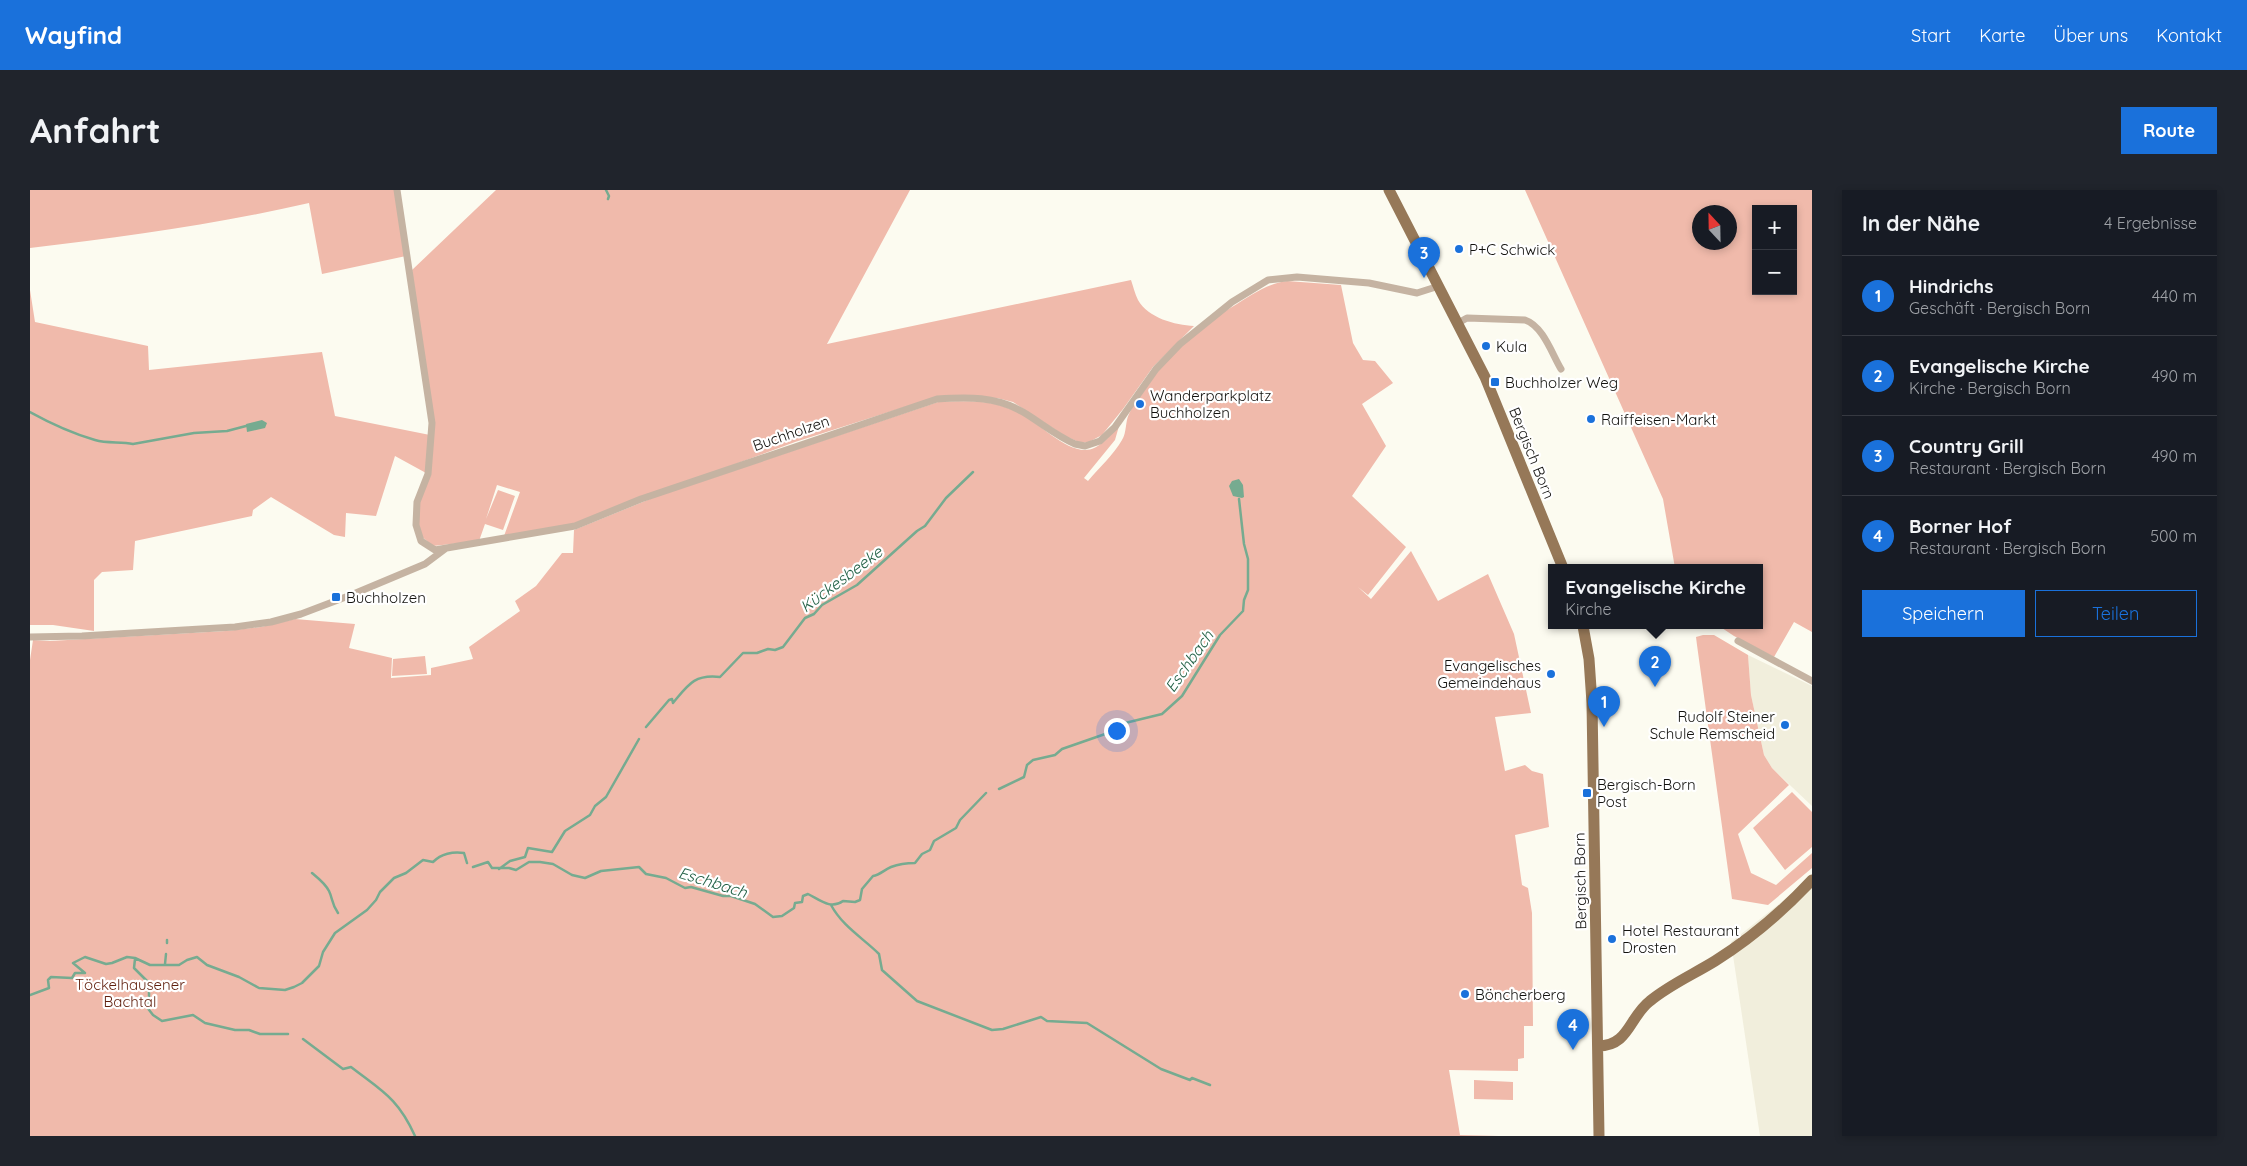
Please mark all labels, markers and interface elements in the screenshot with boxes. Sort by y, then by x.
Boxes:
text: Wayfind [25,20,122,50]
text: Start [1911,24,1951,47]
text: Karte [1979,24,2025,47]
text: Über uns [2053,24,2128,47]
text: Kontakt [2156,24,2222,47]
button: Route [2121,107,2217,154]
text: Anfahrt [30,108,161,152]
north arrow [1692,205,1737,250]
map controls [1752,205,1797,295]
button: + [1752,205,1797,250]
text: In der Nähe [1862,210,1980,236]
text: 4 Ergebnisse [2104,213,2197,233]
pin: 3 [1408,237,1440,278]
place label: P+C Schwick [1469,240,1555,259]
marker: P+C Schwick [1453,243,1465,255]
button: − [1752,250,1797,295]
text: Hindrichs [1909,274,1993,298]
text: 1 [1875,286,1881,306]
text: 440 m [2152,286,2197,306]
text: Geschäft · Bergisch Born [1909,298,2090,318]
place label: Kula [1496,337,1527,356]
marker: Kula [1480,340,1492,352]
text: Evangelische Kirche [1909,354,2090,378]
text: 2 [1873,366,1883,386]
text: 490 m [2151,366,2197,386]
place label: Buchholzer Weg [1505,373,1618,392]
marker: Buchholzer Weg [1489,376,1501,388]
text: Kirche · Bergisch Born [1909,378,2071,398]
place label: Wanderparkplatz Buchholzen [1150,386,1271,422]
marker: Wanderparkplatz Buchholzen [1134,398,1146,410]
street label: Bergisch Born [1505,404,1559,502]
place label: Raiffeisen-Markt [1601,410,1716,429]
street label: Buchholzen [750,411,832,455]
marker: Raiffeisen-Markt [1585,413,1597,425]
text: Country Grill [1909,434,2024,458]
text: 3 [1874,446,1882,466]
text: 490 m [2151,446,2197,466]
text: Restaurant · Bergisch Born [1909,458,2106,478]
text: Borner Hof [1909,514,2011,538]
text: 4 [1873,526,1883,546]
text: 500 m [2150,526,2197,546]
text: Restaurant · Bergisch Born [1909,538,2106,558]
water label: Kückesbeeke [796,541,887,616]
popup [1548,564,1763,629]
text: Evangelische Kirche [1565,575,1746,599]
place label: Buchholzen [346,588,426,607]
button: Speichern [1862,590,2025,637]
button: Teilen [2035,590,2197,637]
marker: Buchholzen [330,591,342,603]
text: Kirche [1565,599,1612,619]
water label: Eschbach [1161,626,1218,696]
pin: 2 [1639,646,1671,687]
place label: Evangelisches Gemeindehaus [1437,656,1541,692]
marker: Evangelisches Gemeindehaus [1545,668,1557,680]
pin: 1 [1588,686,1620,727]
place label: Rudolf Steiner Schule Remscheid [1650,707,1775,743]
your location [1104,718,1130,744]
marker: Rudolf Steiner Schule Remscheid [1779,719,1791,731]
place label: Bergisch-Born Post [1597,775,1696,811]
marker: Bergisch-Born Post [1581,787,1593,799]
street label: Bergisch Born [1570,832,1590,930]
water label: Eschbach [676,862,751,902]
place label: Hotel Restaurant Drosten [1622,921,1739,957]
marker: Hotel Restaurant Drosten [1606,933,1618,945]
park label: Töckelhausener Bachtal [75,975,185,1011]
place label: Böncherberg [1475,985,1566,1004]
marker: Böncherberg [1459,988,1471,1000]
pin: 4 [1557,1009,1589,1050]

